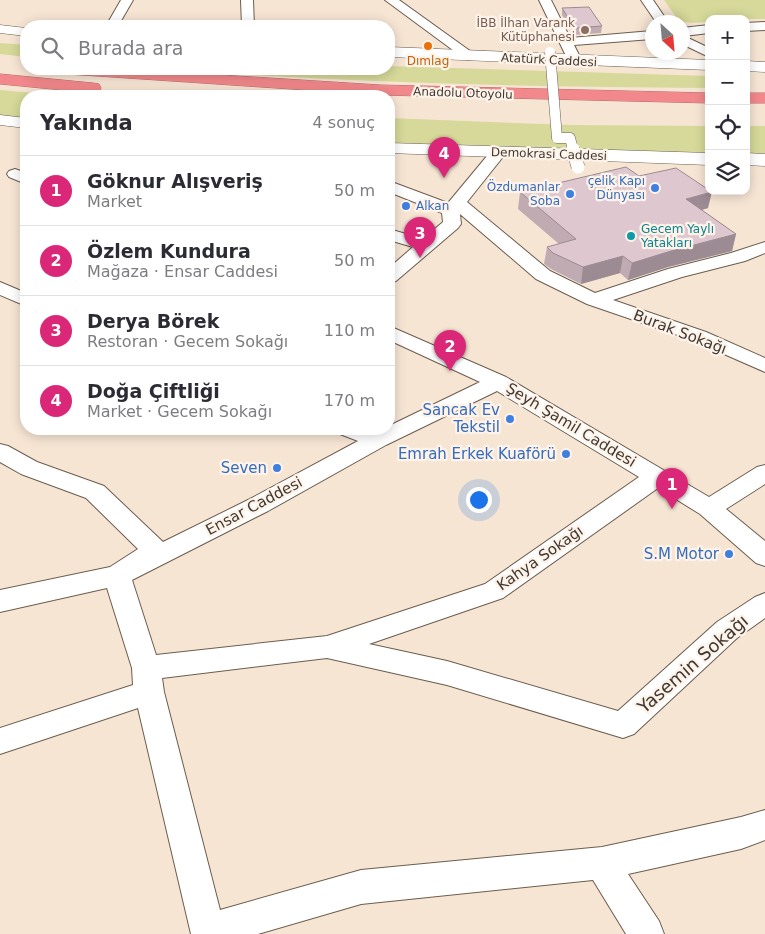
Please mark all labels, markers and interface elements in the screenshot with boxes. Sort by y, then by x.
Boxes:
place label: İBB İlhan Varank Kütüphanesi [476,15,575,44]
north arrow [645,15,690,60]
map controls [705,15,750,195]
button: + [705,15,750,60]
search box [20,20,395,75]
marker: İBB İlhan Varank Kütüphanesi [579,24,591,36]
icon: search [38,34,66,62]
text: Burada ara [78,37,183,59]
marker: Dımlag [422,40,434,52]
street label: Atatürk Caddesi [501,50,597,70]
place label: Dımlag [407,54,449,68]
button: − [705,60,750,105]
street label: Anadolu Otoyolu [413,84,513,102]
button: locate [705,105,750,150]
text: Yakında [40,111,133,135]
text: 4 sonuç [313,113,375,132]
pin: 4 [428,137,460,178]
street label: Demokrasi Caddesi [491,145,607,163]
button: layers [705,150,750,195]
text: Göknur Alışveriş [87,170,263,192]
place label: çelik Kapı Dünyası [588,174,645,202]
place label: Özdumanlar Soba [487,178,560,208]
text: 1 [50,181,62,200]
text: 50 m [334,181,375,200]
marker: çelik Kapı Dünyası [649,182,661,194]
marker: Özdumanlar Soba [564,188,576,200]
text: Market [87,192,142,211]
place label: Alkan [416,199,449,213]
marker: Alkan [400,200,412,212]
pin: 3 [404,217,436,258]
place label: Gecem Yaylı Yatakları [640,222,714,250]
marker: Gecem Yaylı Yatakları [625,230,637,242]
text: Özlem Kundura [87,240,251,262]
text: 2 [50,251,62,270]
text: 50 m [334,251,375,270]
text: Mağaza · Ensar Caddesi [87,262,278,281]
street label: Burak Sokağı [631,306,729,358]
text: Derya Börek [87,310,219,332]
text: 3 [50,321,62,340]
text: 110 m [324,321,375,340]
pin: 2 [434,330,466,371]
text: Restoran · Gecem Sokağı [87,332,288,351]
street label: Şeyh Şamil Caddesi [503,379,639,471]
text: Doğa Çiftliği [87,380,220,402]
text: 4 [50,391,62,410]
text: 170 m [324,391,375,410]
place label: Sancak Ev Tekstil [423,401,500,436]
text: Market · Gecem Sokağı [87,402,272,421]
marker: Sancak Ev Tekstil [504,413,516,425]
place label: Emrah Erkek Kuaförü [398,445,556,463]
marker: Emrah Erkek Kuaförü [560,448,572,460]
place label: Seven [221,459,267,477]
marker: Seven [271,462,283,474]
pin: 1 [656,468,688,509]
street label: Ensar Caddesi [203,473,305,539]
your location [466,487,492,513]
street label: Kahya Sokağı [493,522,587,594]
place label: S.M Motor [644,545,720,563]
marker: S.M Motor [723,548,735,560]
street label: Yasemin Sokağı [632,610,752,718]

